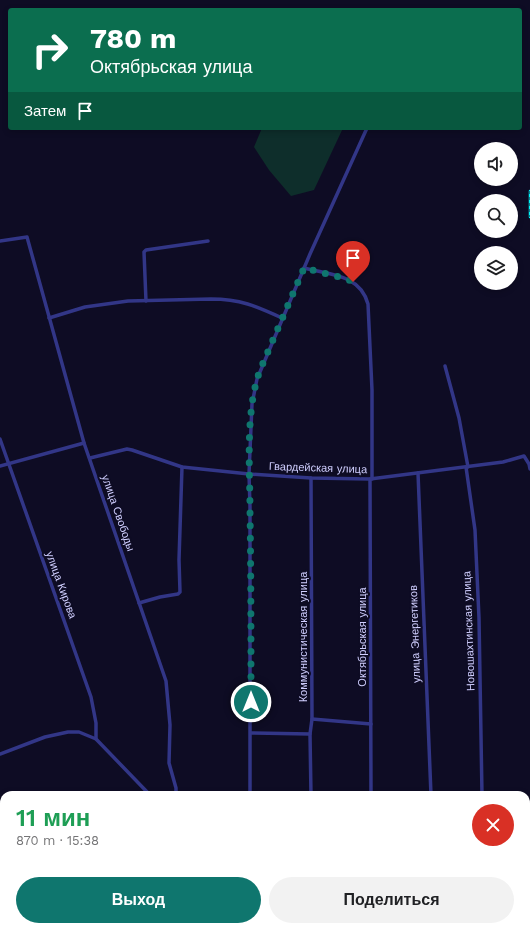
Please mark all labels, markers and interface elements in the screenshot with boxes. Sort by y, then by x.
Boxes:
text: 780 m [90,22,176,55]
icon: right [24,24,76,76]
text: Октябрьская улица [90,56,252,77]
icon: arrive [74,100,96,122]
text: Затем [24,102,66,120]
map controls [474,142,518,290]
button: sound [474,142,518,186]
button: search [474,194,518,238]
pin [336,241,370,282]
button: layers [474,246,518,290]
icon: arrive [342,247,364,269]
street label: Гвардейская улица [269,460,368,476]
street label: улица Свободы [99,473,137,553]
street label: улица Кирова [43,550,79,621]
street label: Новошахтинская улица [460,570,478,691]
street label: Коммунистическая улица [297,571,310,702]
street label: улица Энергетиков [407,585,423,683]
street label: Октябрьская улица [356,586,369,687]
position arrow [230,681,272,723]
text: 11 мин [16,804,90,832]
button: close [472,804,514,846]
text: 870 m · 15:38 [16,833,99,848]
button: Выход [16,877,261,923]
button: Поделиться [269,877,514,923]

